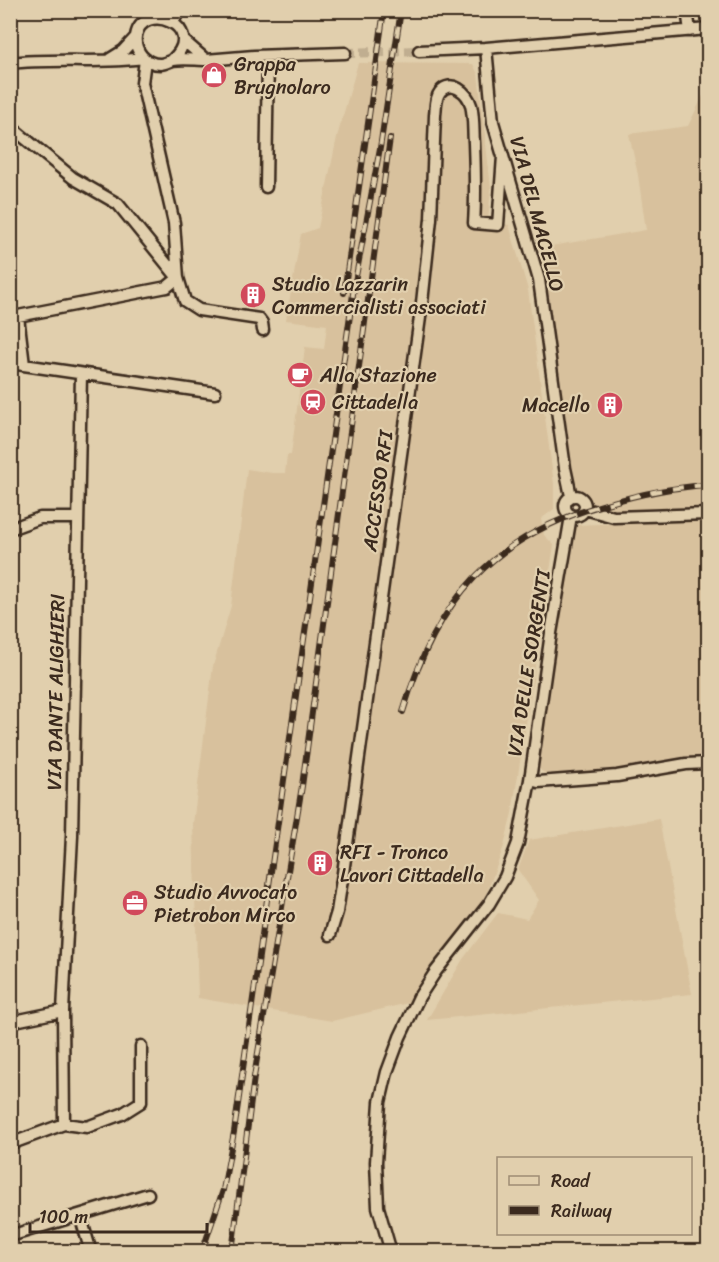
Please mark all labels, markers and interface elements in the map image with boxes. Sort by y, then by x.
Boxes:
place label: Grappa Brugnolaro [234,47,331,105]
shop icon: Grappa Brugnolaro [199,60,229,90]
street label: VIA DEL MACELLO [499,132,575,296]
place label: Studio Lazzarin Commercialisti associati [272,267,487,325]
building icon: Studio Lazzarin Commercialisti associati [238,280,268,310]
place label: Alla Stazione [319,358,437,393]
cafe icon: Alla Stazione [285,360,315,390]
place label: Cittadella [332,385,418,420]
station icon: Cittadella [298,387,328,417]
place label: Macello [522,388,590,423]
building icon: Macello [595,390,625,420]
street label: ACCESSO RFI [352,427,404,555]
street label: VIA DELLE SORGENTI [497,566,561,759]
street label: VIA DANTE ALIGHIERI [37,593,75,791]
place label: RFI - Tronco Lavori Cittadella [340,835,484,893]
building icon: RFI - Tronco Lavori Cittadella [305,848,335,878]
place label: Studio Avvocato Pietrobon Mirco [154,875,297,933]
office icon: Studio Avvocato Pietrobon Mirco [120,888,150,918]
legend [497,1157,692,1235]
text: Road [551,1165,591,1197]
text: Railway [551,1195,613,1227]
scale bar [30,1196,207,1234]
text: 100 m [39,1201,88,1233]

